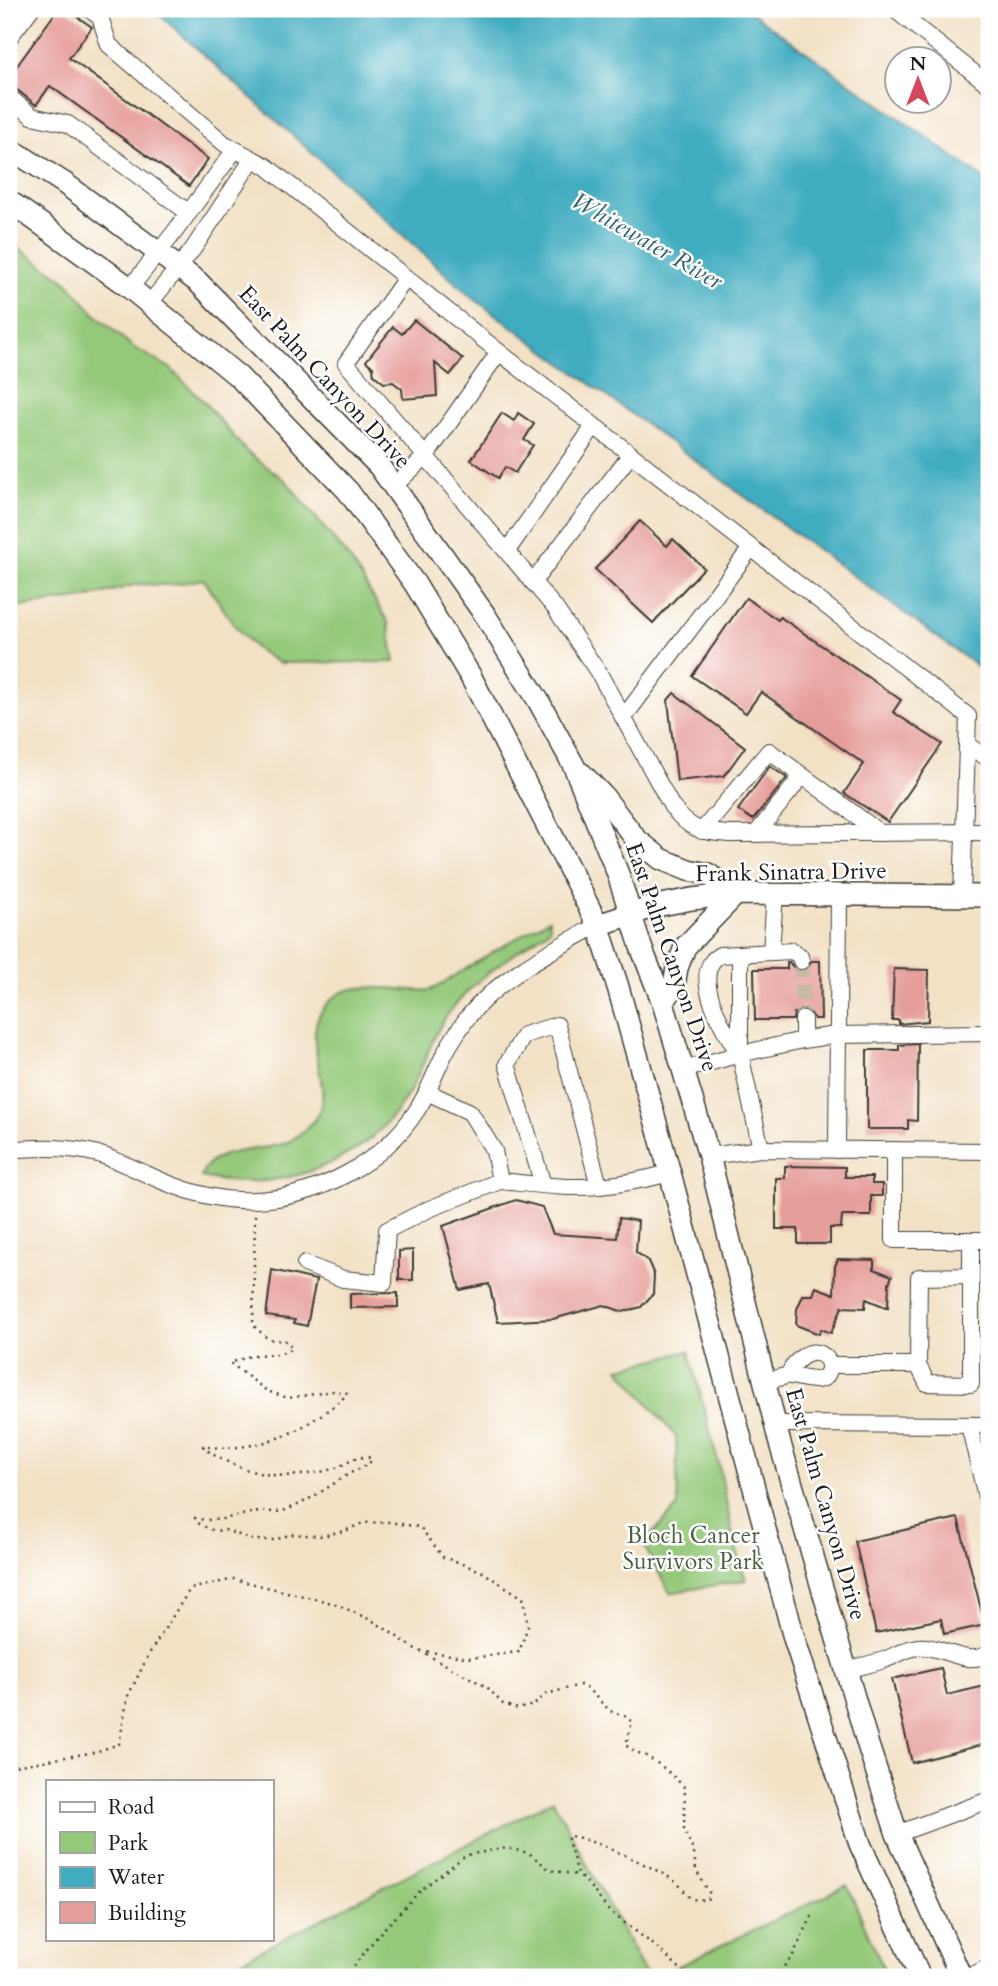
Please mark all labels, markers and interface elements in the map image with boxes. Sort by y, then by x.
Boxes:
north arrow [883,46,953,116]
text: N [910,51,927,77]
water label: Whitewater River [565,184,730,298]
street label: East Palm Canyon Drive [232,279,418,475]
street label: East Palm Canyon Drive [618,838,726,1076]
street label: Frank Sinatra Drive [695,855,887,889]
street label: East Palm Canyon Drive [778,1384,874,1624]
park label: Bloch Cancer Survivors Park [622,1520,764,1577]
legend [46,1780,273,1940]
text: Road [108,1793,154,1822]
text: Park [108,1829,149,1858]
text: Water [107,1863,164,1892]
text: Building [108,1899,186,1928]

